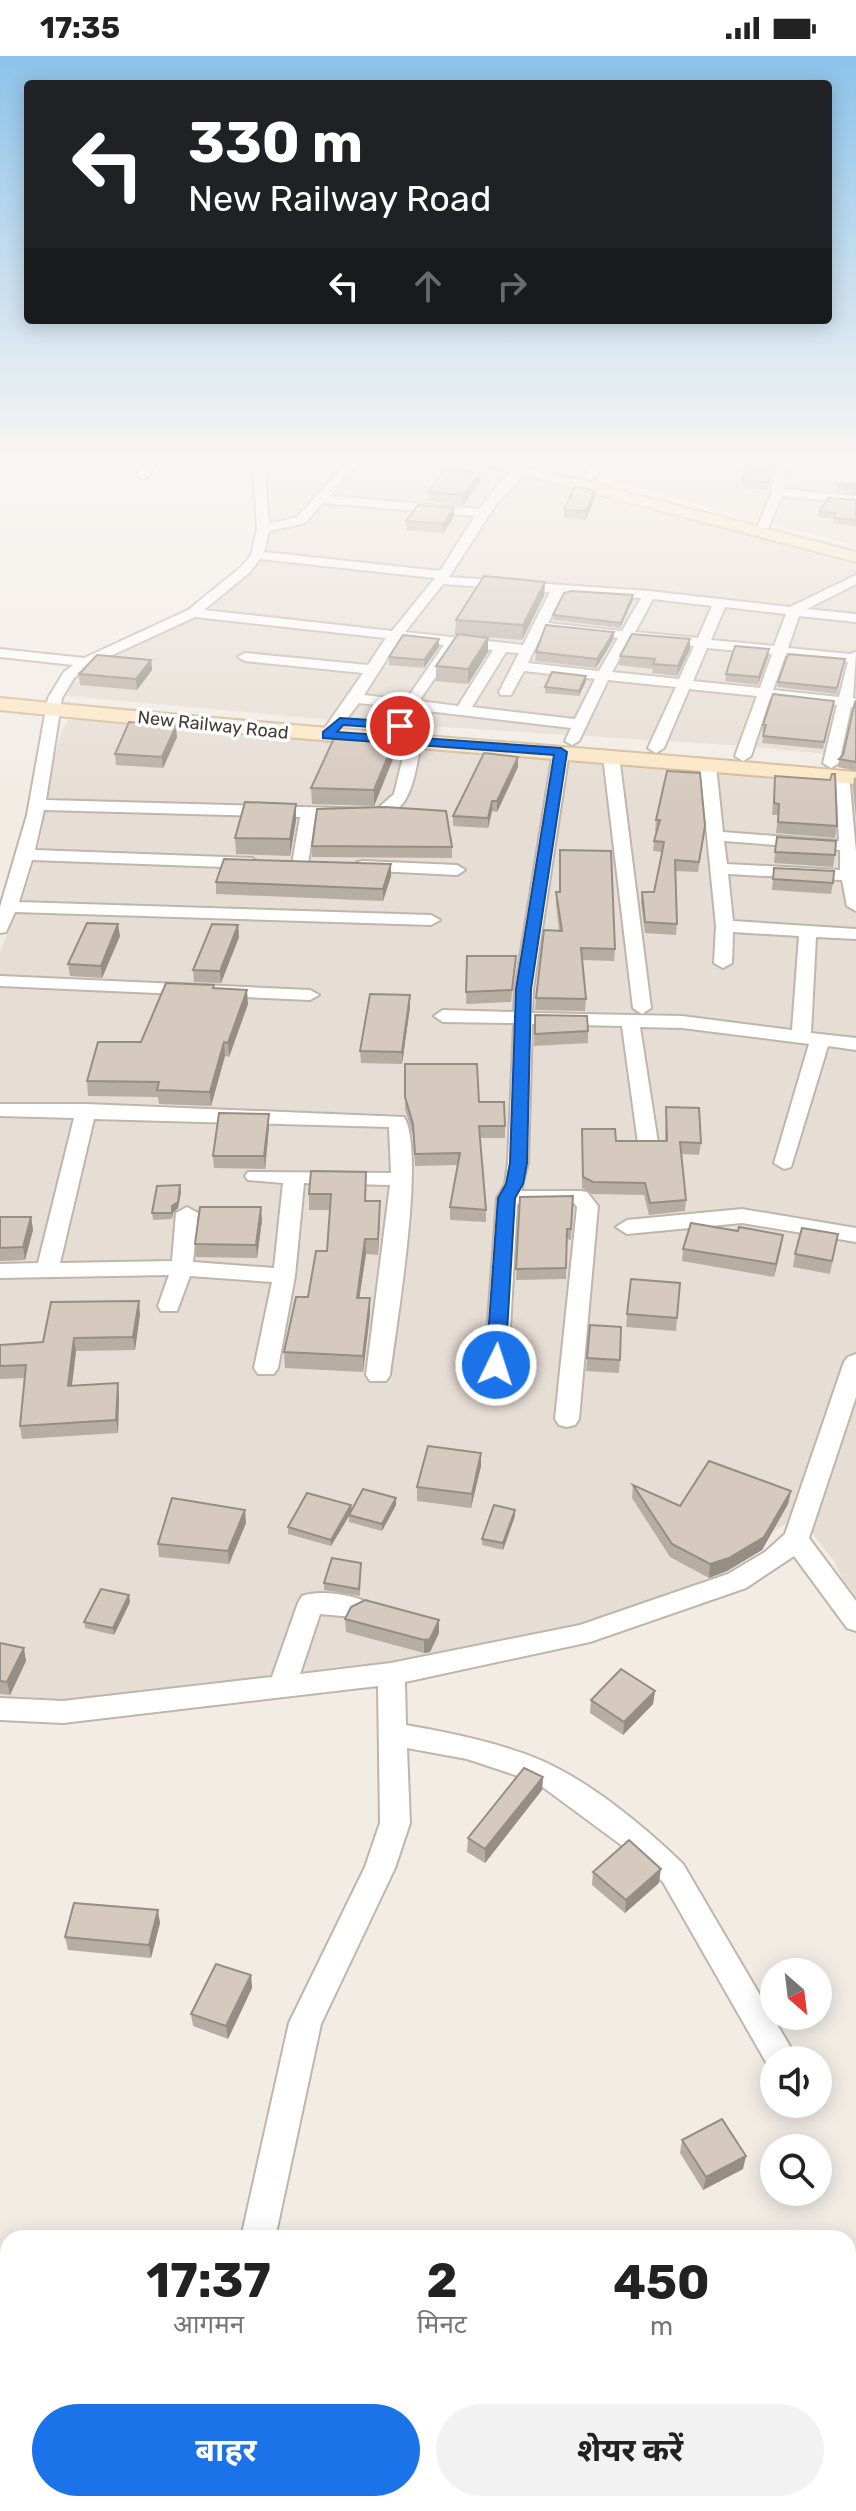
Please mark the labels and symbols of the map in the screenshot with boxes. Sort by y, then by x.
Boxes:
pin [366,692,434,760]
street label: New Railway Road [136,706,290,744]
position arrow [454,1323,538,1407]
north arrow [760,1958,832,2030]

